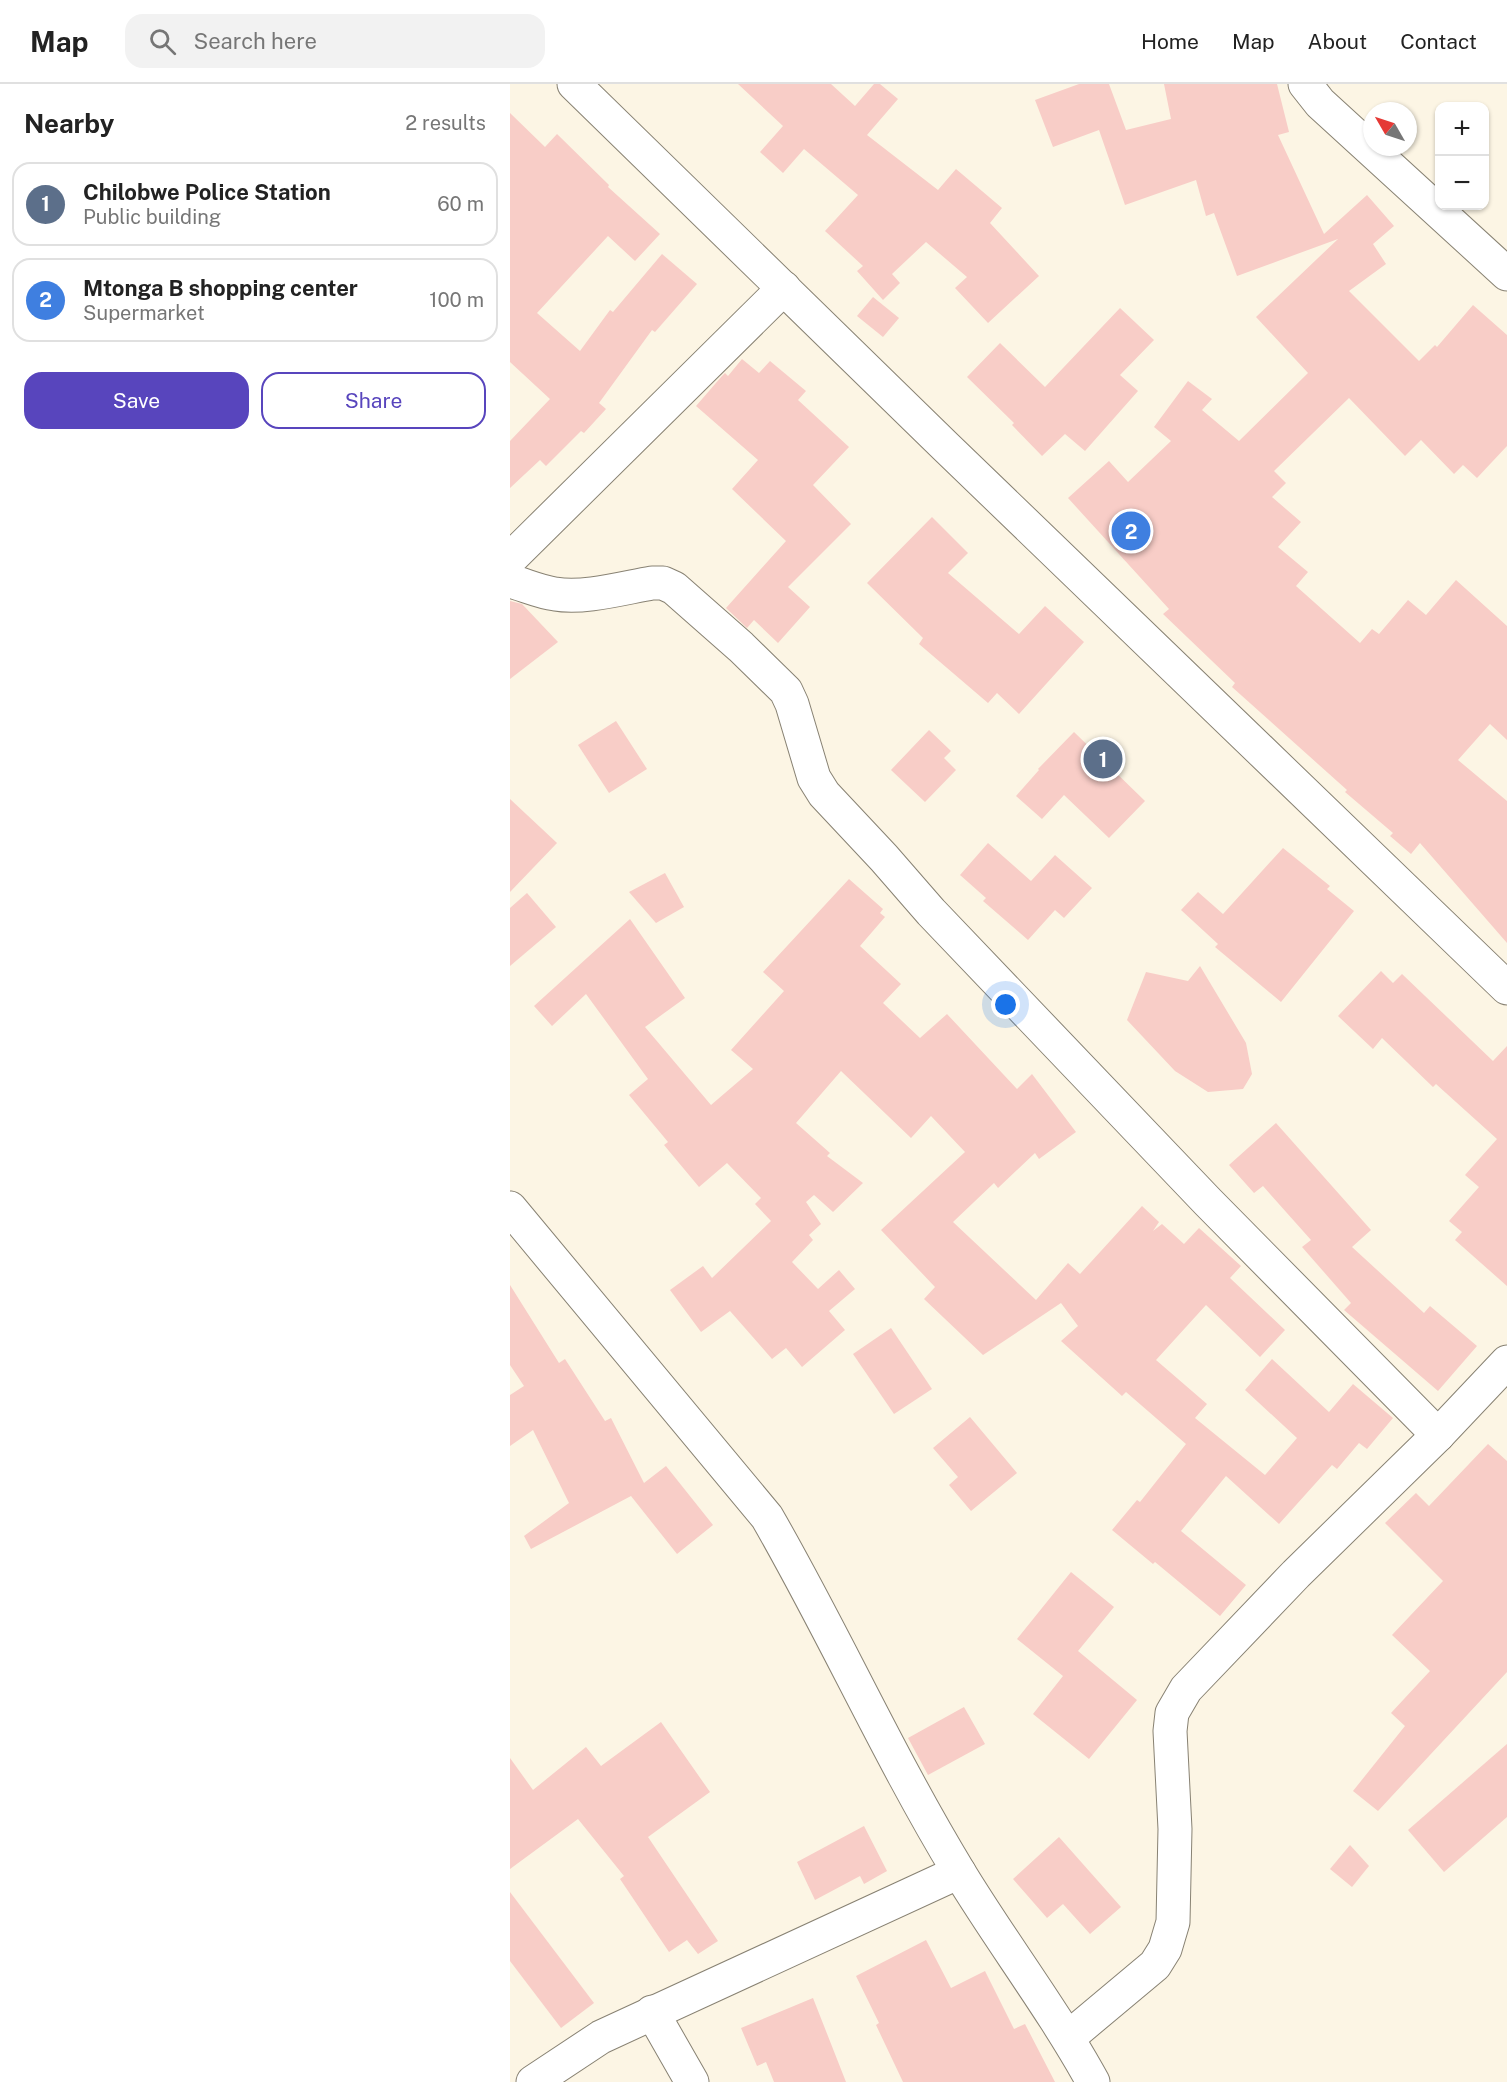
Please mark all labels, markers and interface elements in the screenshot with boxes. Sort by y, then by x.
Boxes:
search box [125,14,545,68]
text: Map [30,25,89,58]
icon: search [146,25,179,58]
text: Search here [194,28,317,54]
text: Home [1141,29,1199,54]
text: Map [1232,29,1275,54]
text: About [1308,29,1367,54]
text: Contact [1400,29,1477,54]
north arrow [1363,102,1417,156]
map controls [1435,102,1489,210]
button: + [1435,102,1489,156]
text: Nearby [24,108,114,139]
text: 2 results [405,111,486,135]
button: − [1435,156,1489,210]
text: Chilobwe Police Station [83,179,331,205]
text: 1 [41,192,50,216]
text: 60 m [437,192,484,216]
text: Public building [83,205,221,229]
text: Mtonga B shopping center [83,275,358,301]
text: 2 [39,288,52,312]
text: 100 m [429,288,484,312]
text: Supermarket [83,301,205,325]
button: Save [24,372,249,429]
button: Share [261,372,486,429]
pin: 2 [1112,508,1150,554]
pin: 1 [1084,736,1122,782]
your location [991,990,1020,1019]

